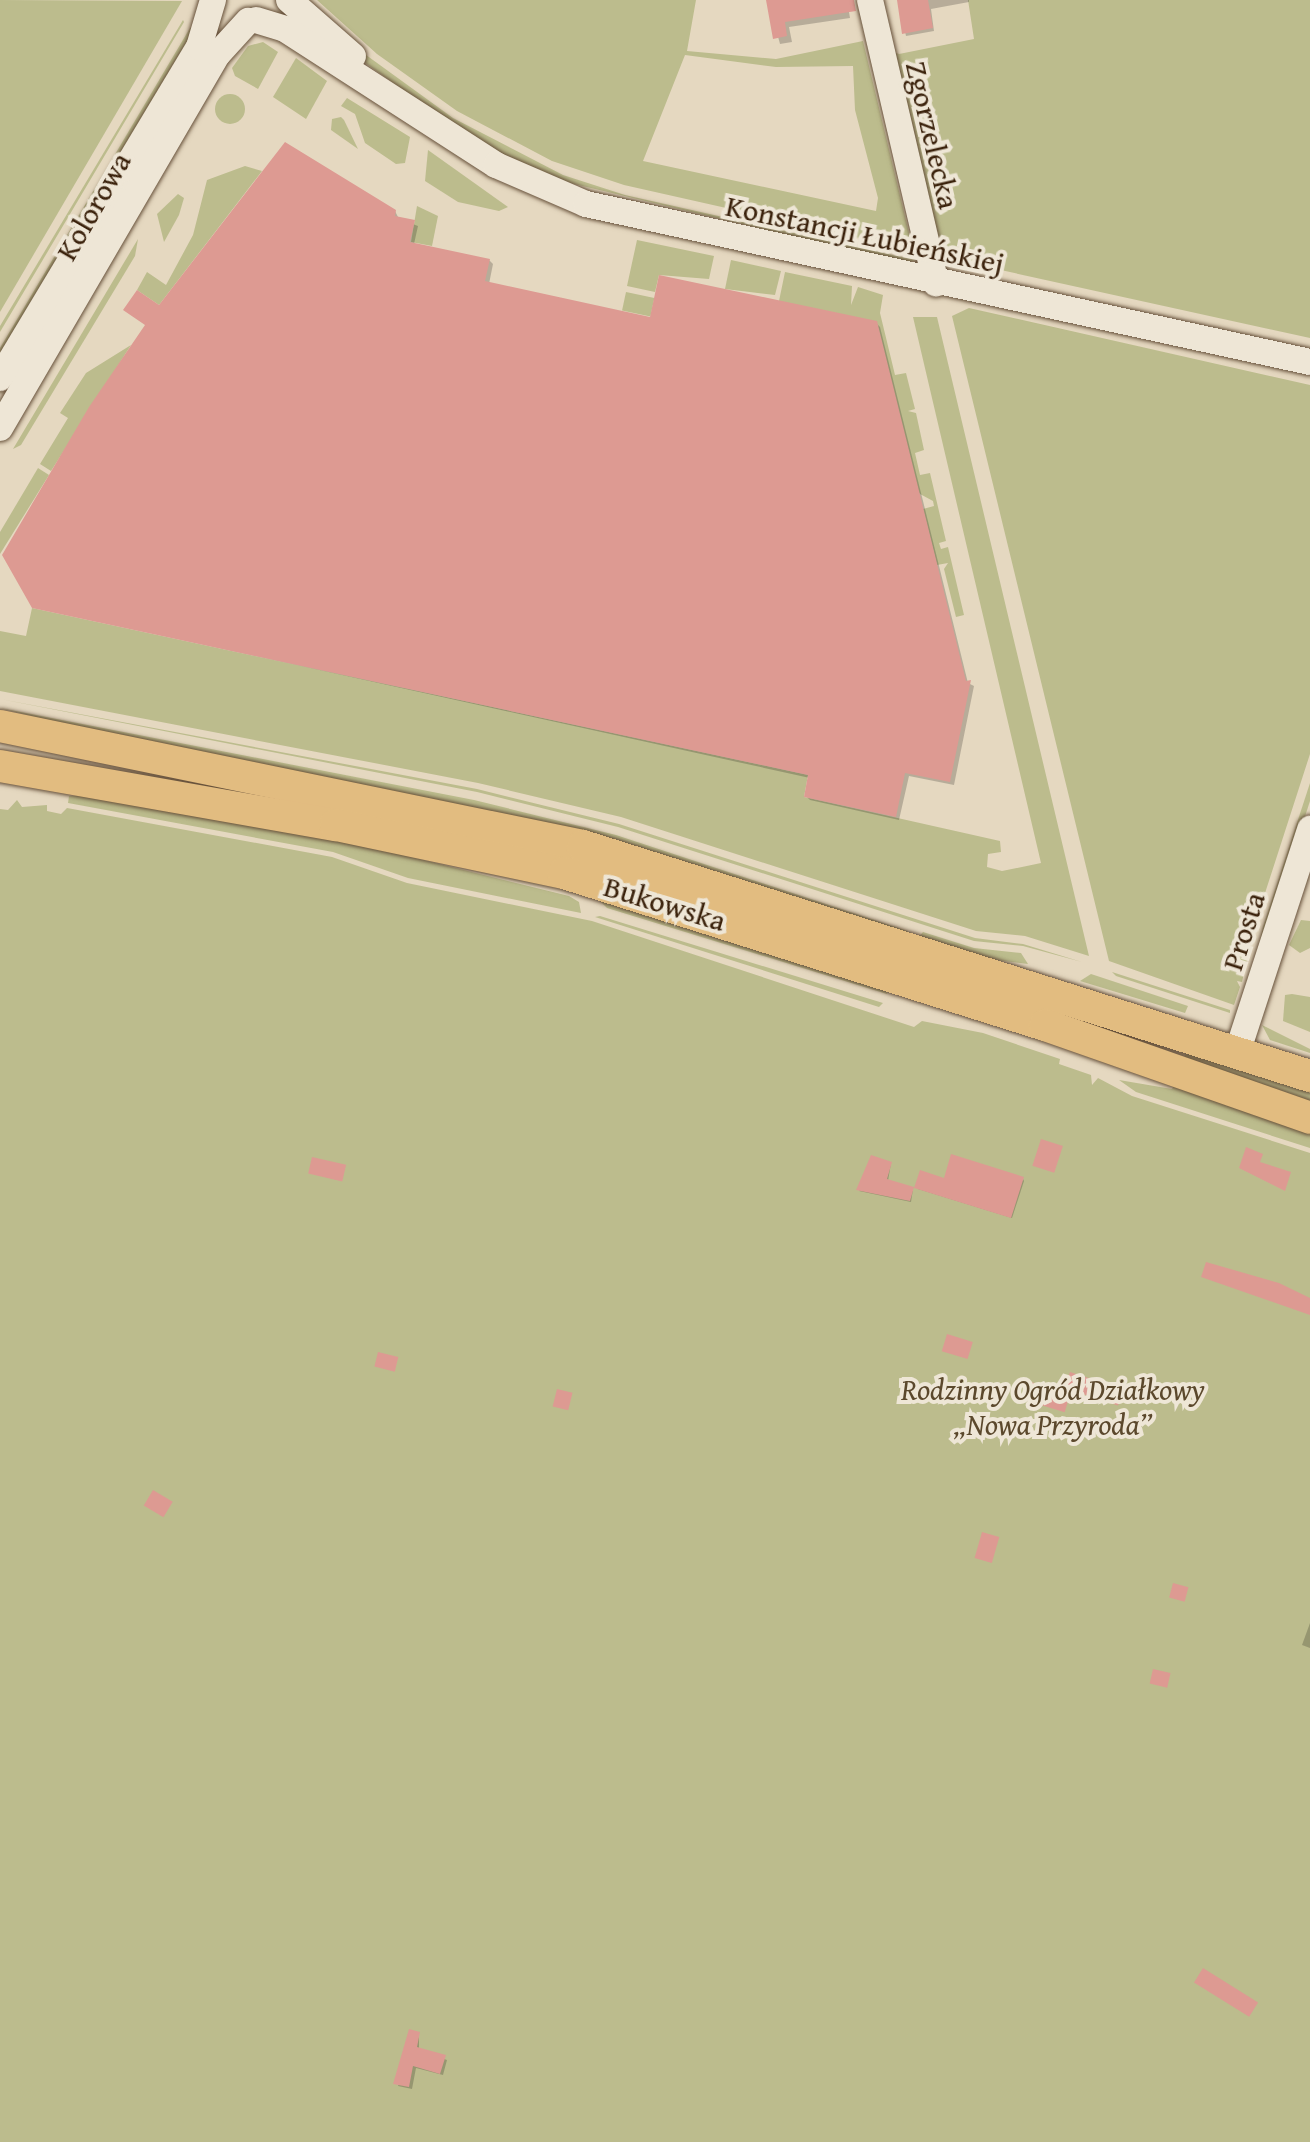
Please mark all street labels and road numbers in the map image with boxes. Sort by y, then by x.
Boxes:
street label: Zgorzelecka [899,58,967,212]
street label: Kolorowa [48,146,138,266]
street label: Konstancji Łubieńskiej [723,187,1007,281]
street label: Bukowska [600,867,730,939]
street label: Prosta [1214,887,1272,975]

